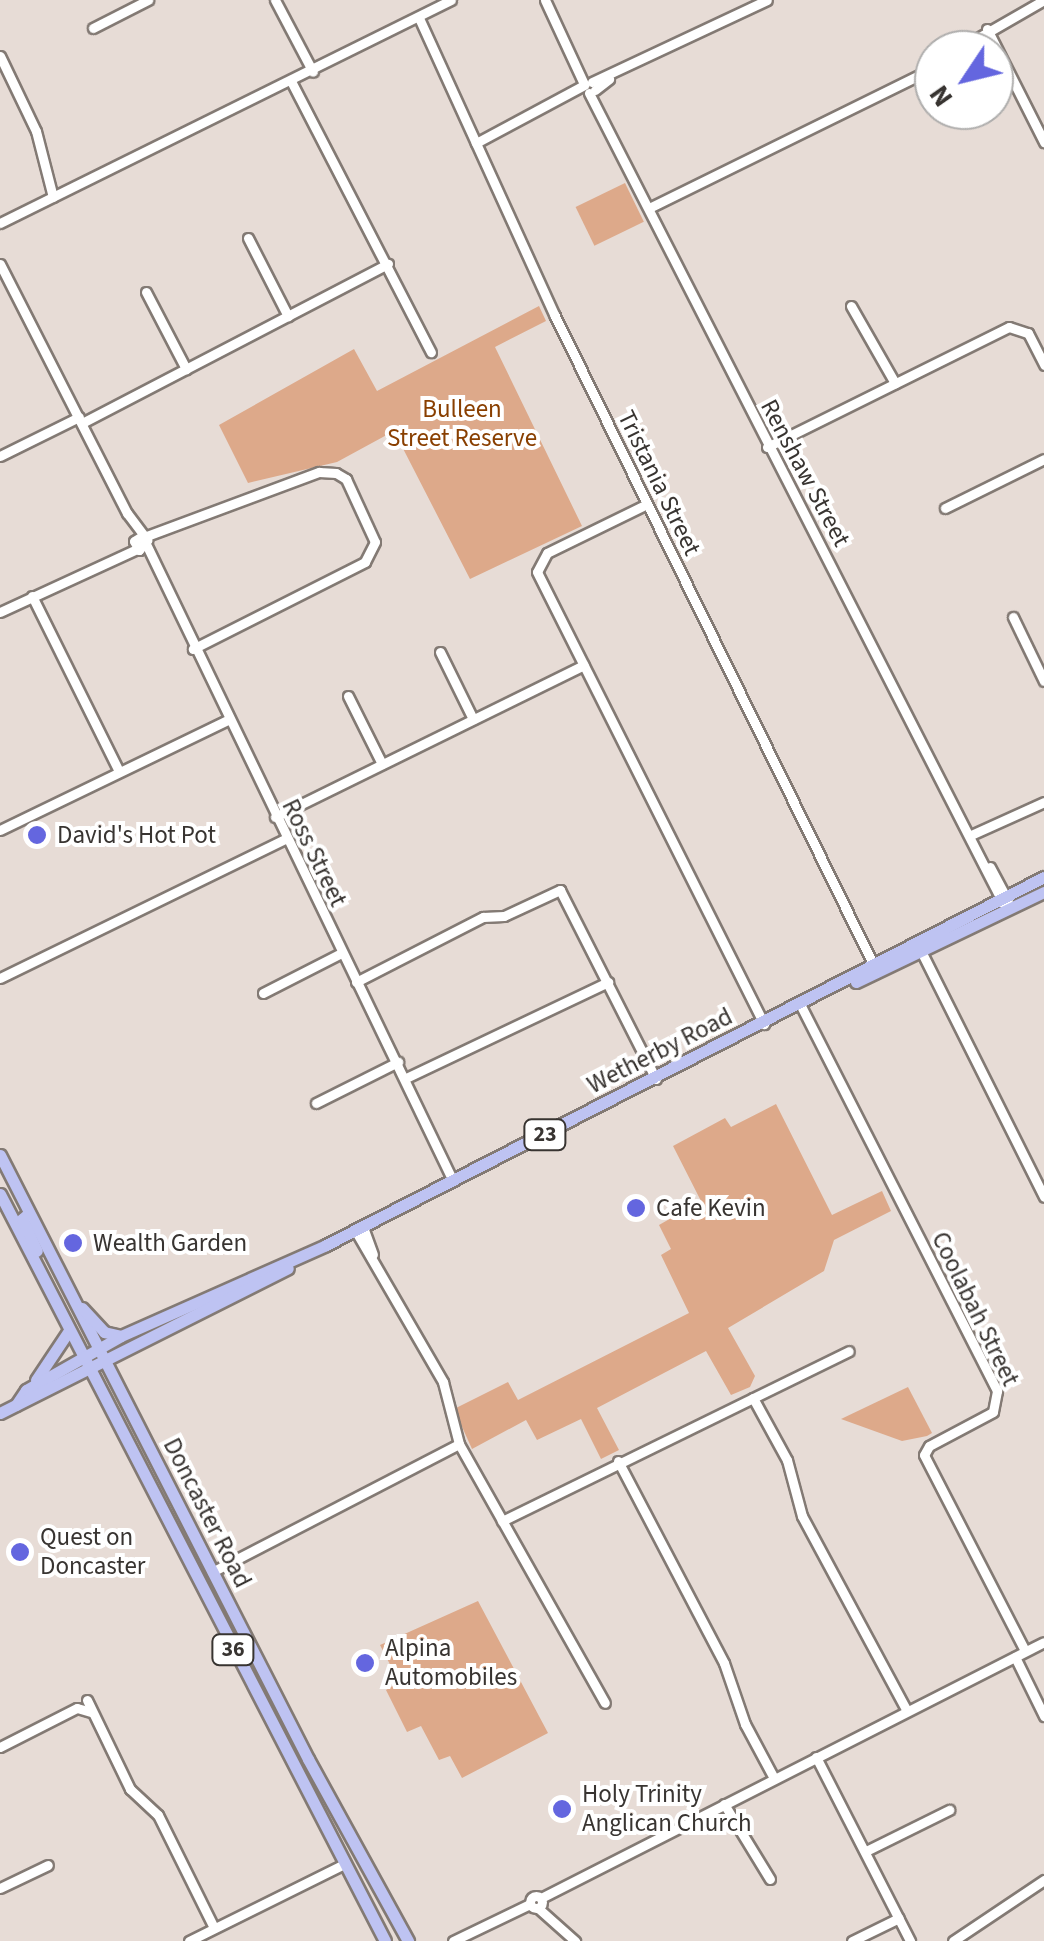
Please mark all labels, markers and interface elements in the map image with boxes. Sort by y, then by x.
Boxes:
north arrow [914,30,1014,130]
text: N [919,77,963,115]
street label: Renshaw Street [754,394,856,552]
park label: Bulleen Street Reserve [387,395,537,454]
street label: Tristania Street [611,406,707,560]
street label: Ross Street [275,794,353,912]
place label: David's Hot Pot [57,820,216,850]
marker: David's Hot Pot [26,824,48,846]
street label: Wetherby Road [582,1002,738,1100]
road number: 23 [522,1118,568,1152]
place label: Cafe Kevin [656,1193,766,1223]
marker: Cafe Kevin [625,1197,647,1219]
street label: Coolabah Street [925,1227,1025,1391]
place label: Wealth Garden [93,1228,247,1258]
marker: Wealth Garden [62,1232,84,1254]
street label: Doncaster Road [156,1433,258,1593]
place label: Quest on Doncaster [40,1523,146,1582]
marker: Quest on Doncaster [9,1541,31,1563]
road number: 36 [210,1633,256,1667]
place label: Alpina Automobiles [385,1634,517,1693]
marker: Alpina Automobiles [354,1652,376,1674]
place label: Holy Trinity Anglican Church [582,1780,752,1839]
marker: Holy Trinity Anglican Church [551,1798,573,1820]

